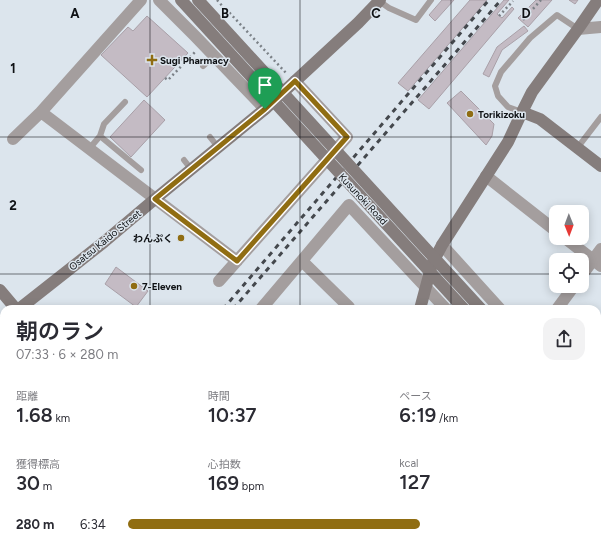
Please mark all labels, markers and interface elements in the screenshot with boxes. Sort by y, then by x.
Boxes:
text: A [70,6,80,21]
text: B [221,6,229,21]
text: C [371,6,381,21]
text: D [521,6,531,21]
place label: Sugi Pharmacy [160,54,229,67]
marker: Sugi Pharmacy [147,55,157,65]
text: 1 [10,61,16,76]
pin [248,68,282,109]
icon: arrive [254,74,276,96]
place label: Torikizoku [478,108,525,121]
marker: Torikizoku [465,109,475,119]
street label: Kusunoki Road [336,170,390,228]
text: 2 [9,198,17,213]
north arrow [549,205,589,245]
map controls [549,205,589,293]
street label: Osatsu Kaido Street [66,207,144,273]
place label: わんぷく [133,232,173,245]
marker: わんぷく [176,233,186,243]
button: locate [549,253,589,293]
place label: 7-Eleven [142,280,182,293]
marker: 7-Eleven [129,281,139,291]
text: 朝のラン [16,318,104,345]
button: share [543,318,585,360]
text: 07:33 · 6 × 280 m [16,347,118,362]
text: 距離 [16,390,38,403]
text: 時間 [208,390,230,403]
text: ペース [399,390,432,403]
text: 1.68 [16,403,53,427]
text: 10:37 [208,403,257,427]
text: 6:19 [399,403,436,427]
text: km [53,412,70,425]
text: /km [436,412,458,425]
text: kcal [399,457,419,470]
text: 獲得標高 [16,458,60,471]
text: 心拍数 [208,458,241,471]
text: 127 [399,470,430,494]
text: 30 [16,471,40,495]
text: 169 [208,471,239,495]
text: m [40,480,52,493]
text: bpm [239,480,264,493]
text: 280 m [16,517,54,532]
text: 6:34 [80,517,106,532]

